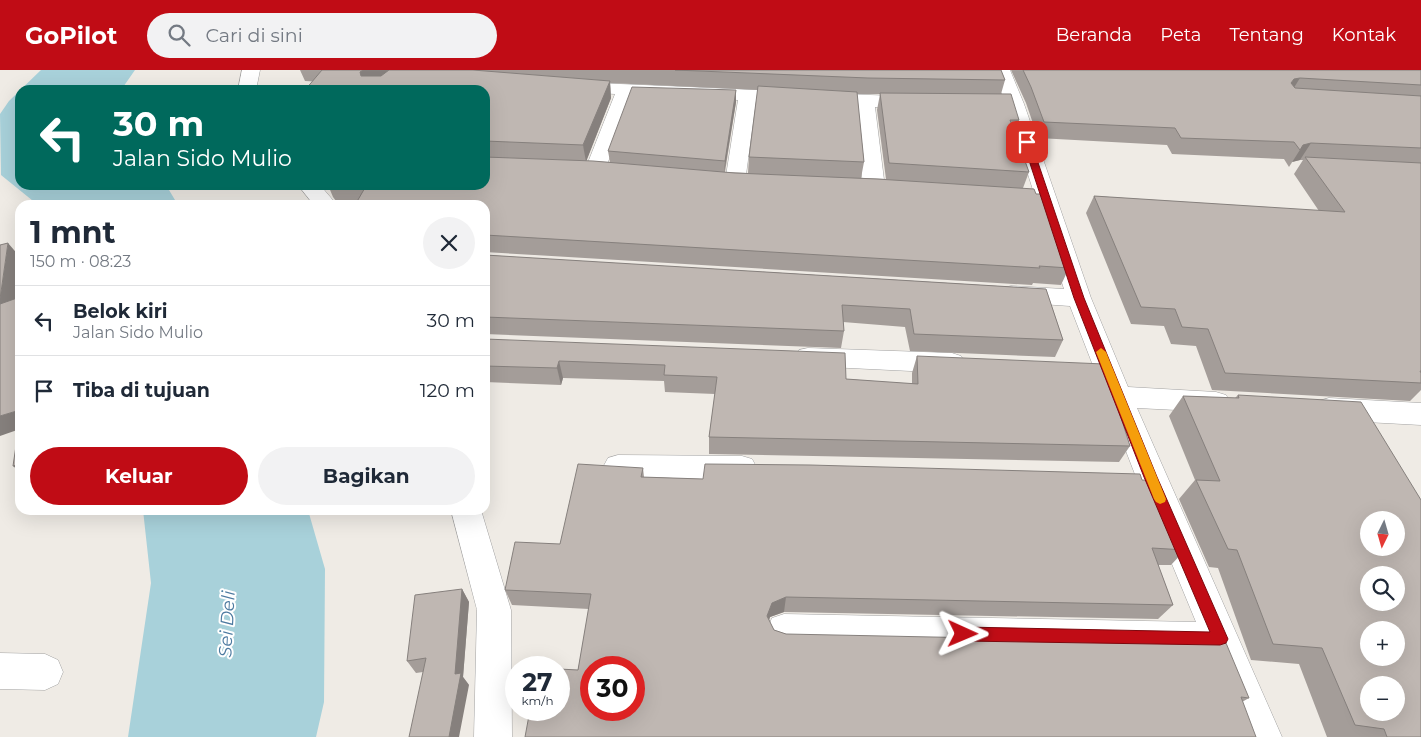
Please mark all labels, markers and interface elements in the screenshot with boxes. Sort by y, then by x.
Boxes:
search box [147,13,497,58]
text: GoPilot [25,21,117,50]
icon: search [165,21,193,49]
text: Cari di sini [205,24,303,47]
text: Beranda [1056,24,1132,46]
text: Peta [1160,24,1201,46]
text: Tentang [1229,24,1304,46]
text: Kontak [1332,24,1396,46]
text: 30 m [113,102,204,145]
icon: left [30,105,95,170]
pin [1006,121,1048,163]
icon: arrive [1013,128,1041,156]
text: Jalan Sido Mulio [113,145,292,172]
text: 1 mnt [30,214,116,251]
button: close [423,217,475,269]
text: 150 m · 08:23 [30,252,131,271]
text: Belok kiri [73,300,168,323]
icon: left [30,307,58,335]
text: 30 m [427,309,475,332]
text: Jalan Sido Mulio [73,323,203,342]
icon: arrive [30,377,58,405]
text: Tiba di tujuan [73,379,210,402]
text: 120 m [420,379,475,402]
button: Keluar [30,447,248,505]
button: Bagikan [258,447,475,505]
north arrow [1360,511,1405,556]
map controls [1360,511,1405,721]
button: search [1360,566,1405,611]
water label: Sei Deli [214,590,240,658]
position arrow [936,607,988,659]
button: + [1360,621,1405,666]
speed limit sign: 30 [580,656,645,721]
text: 27 [522,667,553,697]
button: − [1360,676,1405,721]
text: km/h [521,693,554,708]

